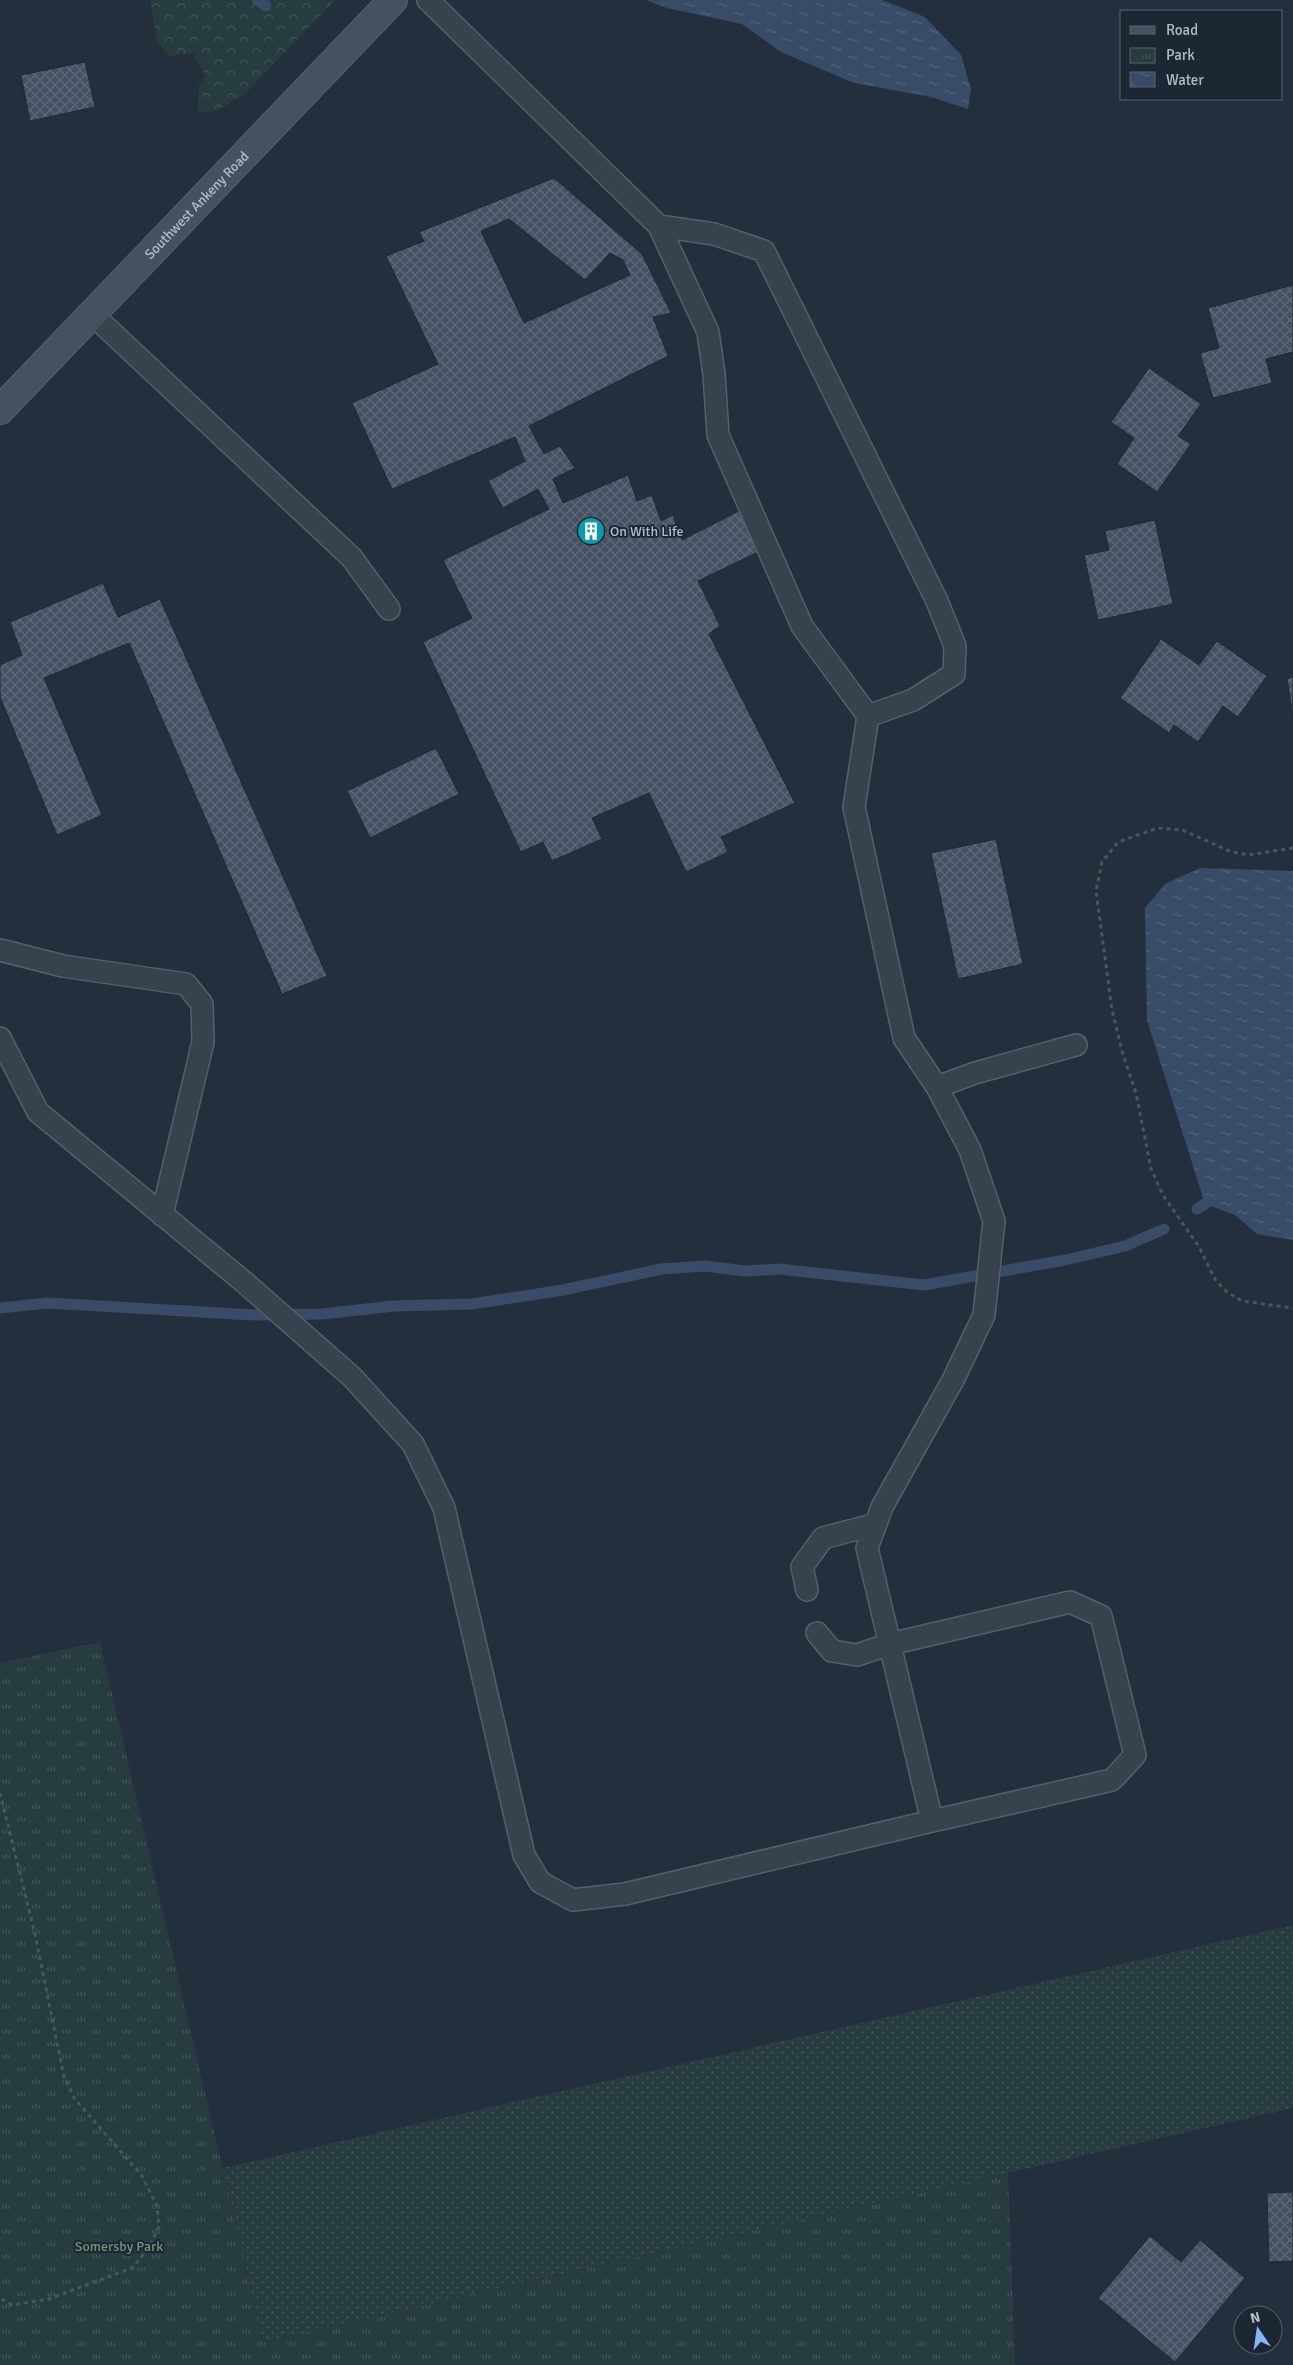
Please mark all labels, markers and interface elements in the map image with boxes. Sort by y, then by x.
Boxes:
legend [1120,10,1283,100]
text: Road [1166,21,1198,39]
text: Park [1166,46,1195,64]
text: Water [1166,71,1204,89]
street label: Southwest Ankeny Road [141,147,252,263]
building icon: On With Life [576,516,606,546]
place label: On With Life [610,523,684,540]
park label: Somersby Park [75,2238,163,2255]
north arrow [1233,2305,1283,2355]
text: N [1249,2308,1262,2327]

